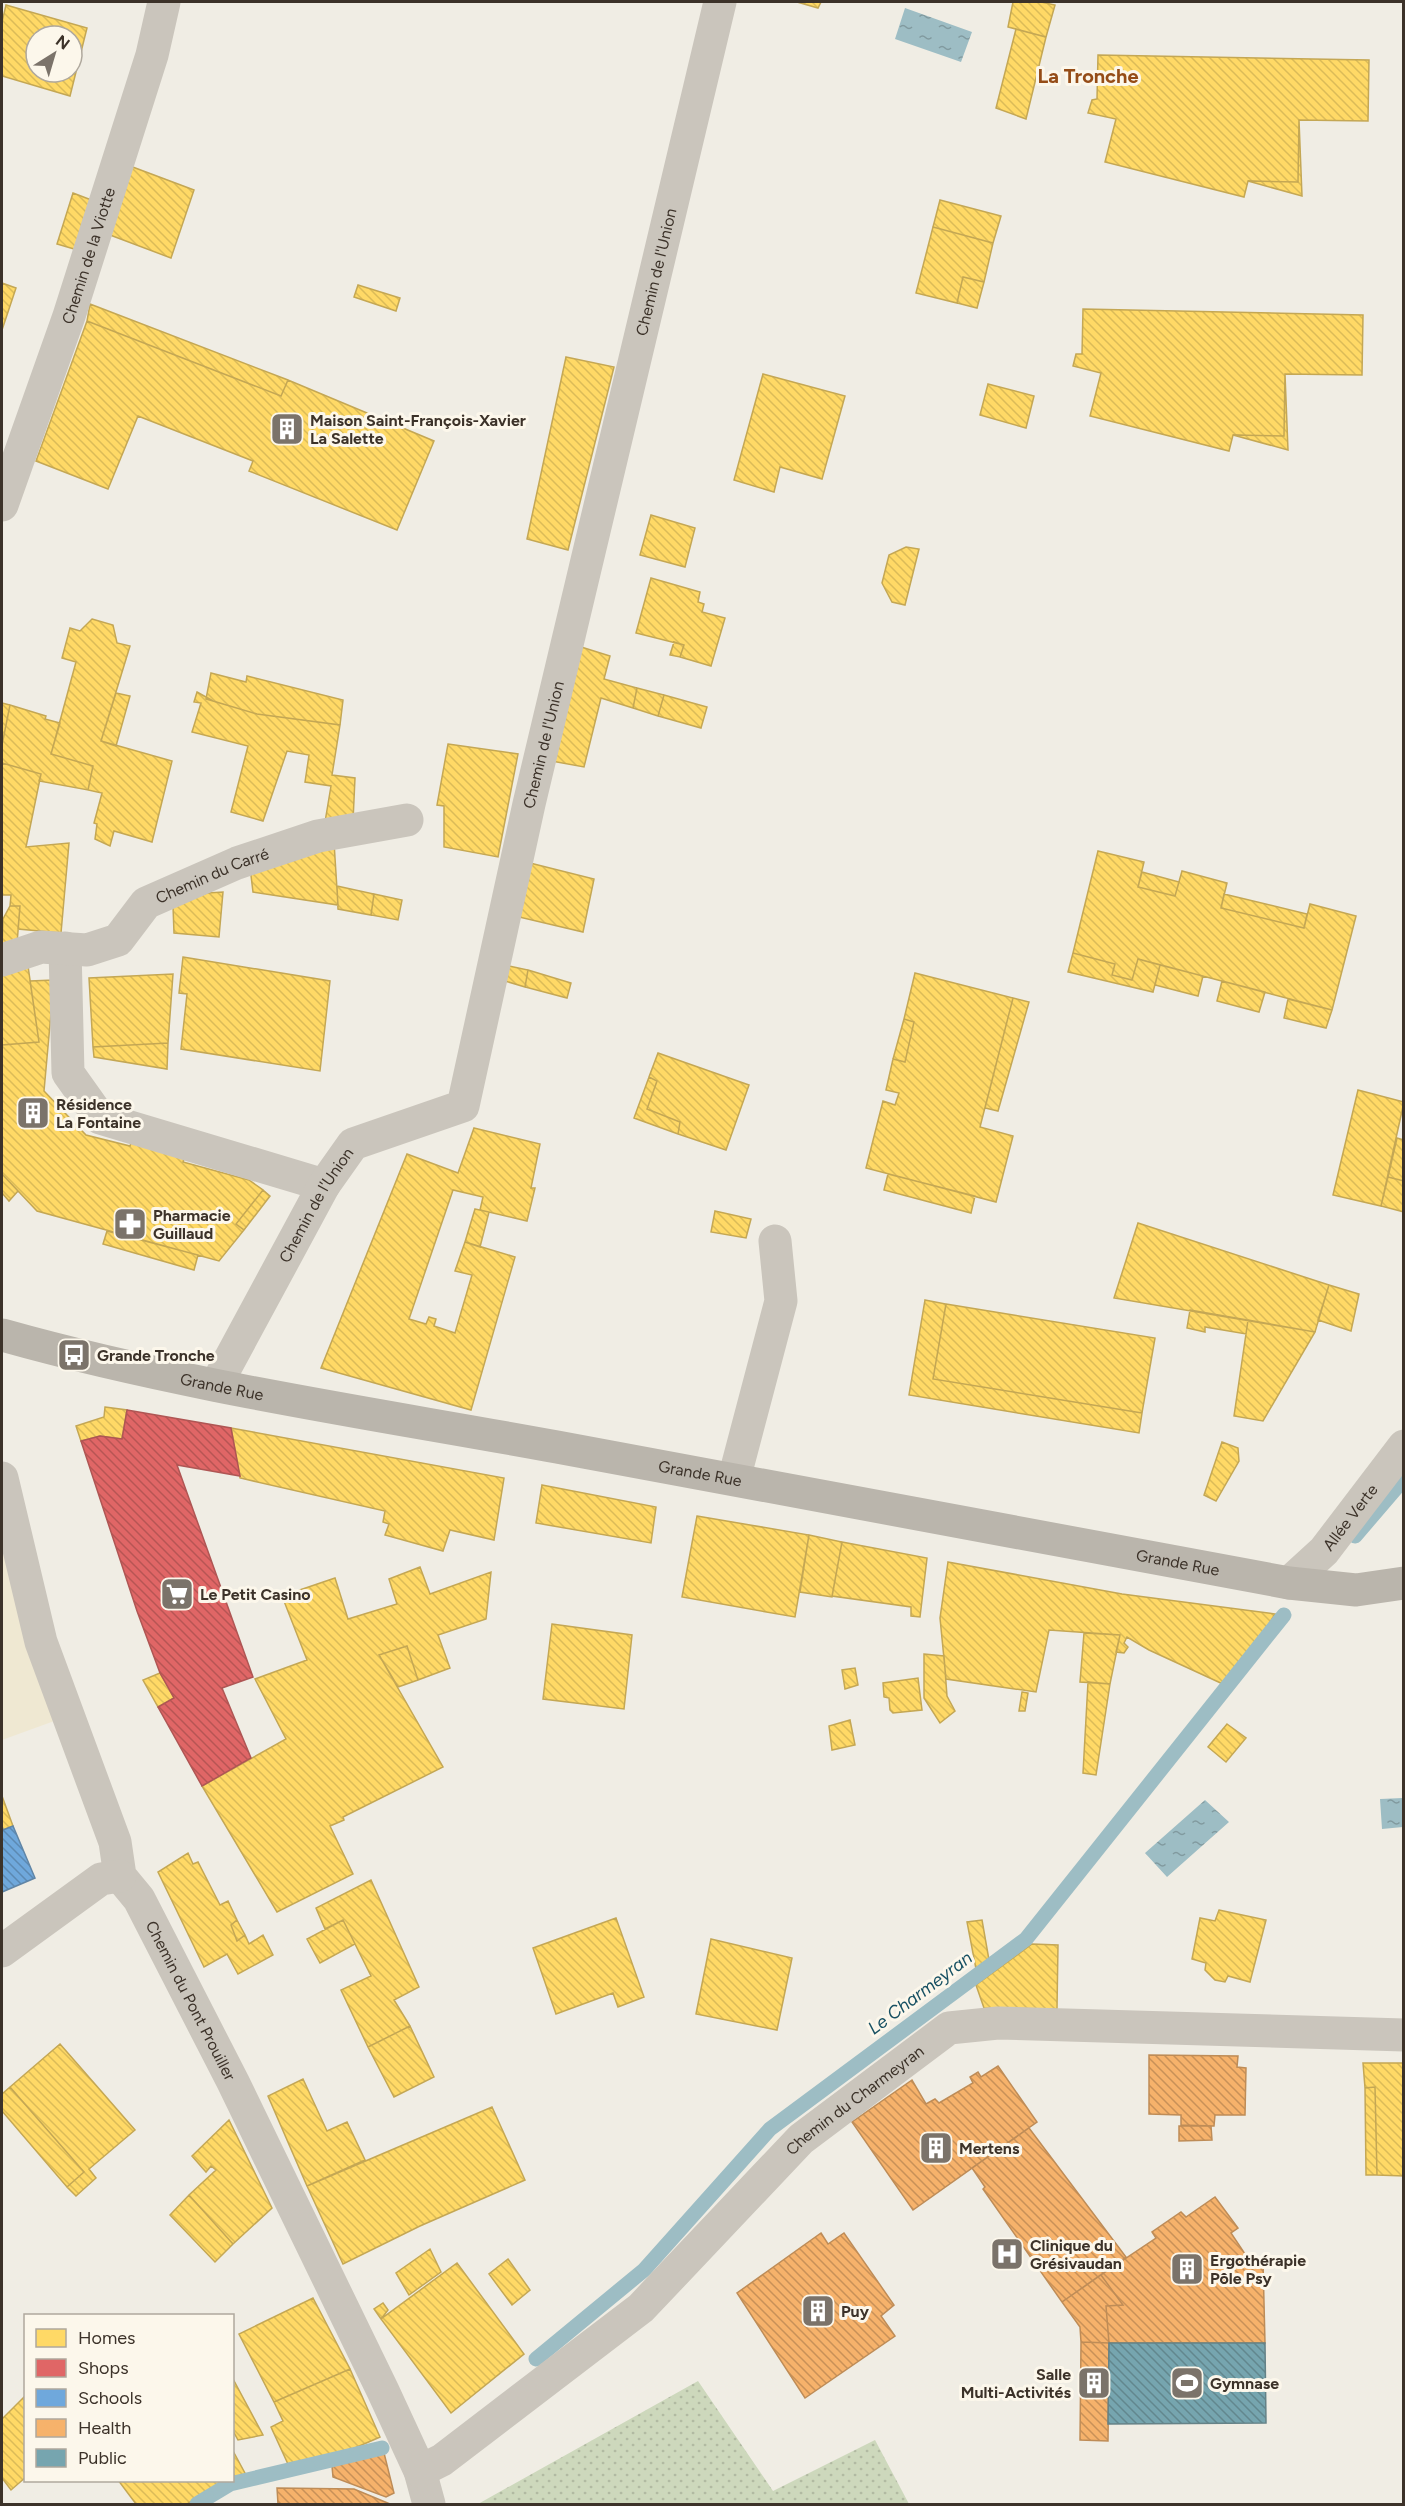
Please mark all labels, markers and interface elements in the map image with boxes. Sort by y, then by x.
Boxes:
north arrow [24,24,84,84]
text: N [52,31,73,54]
district label: La Tronche [1037,64,1139,88]
street label: Chemin de la Viotte [58,185,119,326]
street label: Chemin de l'Union [631,206,680,338]
building icon: Maison Saint-François-Xavier La Salette [269,411,305,447]
place label: Maison Saint-François-Xavier La Salette [310,411,526,448]
street label: Chemin de l'Union [519,679,567,810]
street label: Chemin du Carré [153,843,271,907]
building icon: Résidence La Fontaine [15,1095,51,1131]
place label: Résidence La Fontaine [56,1095,141,1132]
street label: Chemin de l'Union [275,1144,357,1266]
pharmacy icon: Pharmacie Guillaud [112,1206,148,1242]
place label: Pharmacie Guillaud [153,1206,231,1243]
bus stop icon: Grande Tronche [56,1337,92,1373]
place label: Grande Tronche [97,1346,215,1365]
street label: Grande Rue [179,1369,265,1404]
street label: Grande Rue [657,1456,744,1490]
street label: Allée Verte [1318,1480,1381,1554]
street label: Grande Rue [1135,1545,1222,1579]
supermarket icon: Le Petit Casino [159,1576,195,1612]
place label: Le Petit Casino [200,1585,311,1604]
street label: Chemin du Pont Prouiller [142,1917,240,2084]
water label: Le Charmeyran [864,1947,976,2039]
street label: Chemin du Charmeyran [782,2041,927,2159]
building icon: Mertens [918,2130,954,2166]
place label: Mertens [959,2139,1020,2158]
hospital icon: Clinique du Grésivaudan [989,2236,1025,2272]
place label: Clinique du Grésivaudan [1030,2236,1122,2273]
building icon: Ergothérapie Pôle Psy [1169,2251,1205,2287]
place label: Ergothérapie Pôle Psy [1210,2251,1306,2288]
building icon: Puy [800,2293,836,2329]
place label: Puy [841,2302,870,2321]
legend [24,2314,234,2482]
text: Homes [78,2327,136,2349]
text: Shops [78,2357,129,2379]
place label: Salle Multi-Activités [961,2365,1072,2402]
building icon: Salle Multi-Activités [1076,2365,1112,2401]
sports icon: Gymnase [1169,2365,1205,2401]
place label: Gymnase [1210,2374,1279,2393]
text: Schools [78,2387,142,2409]
text: Health [78,2417,131,2439]
text: Public [78,2447,127,2469]

